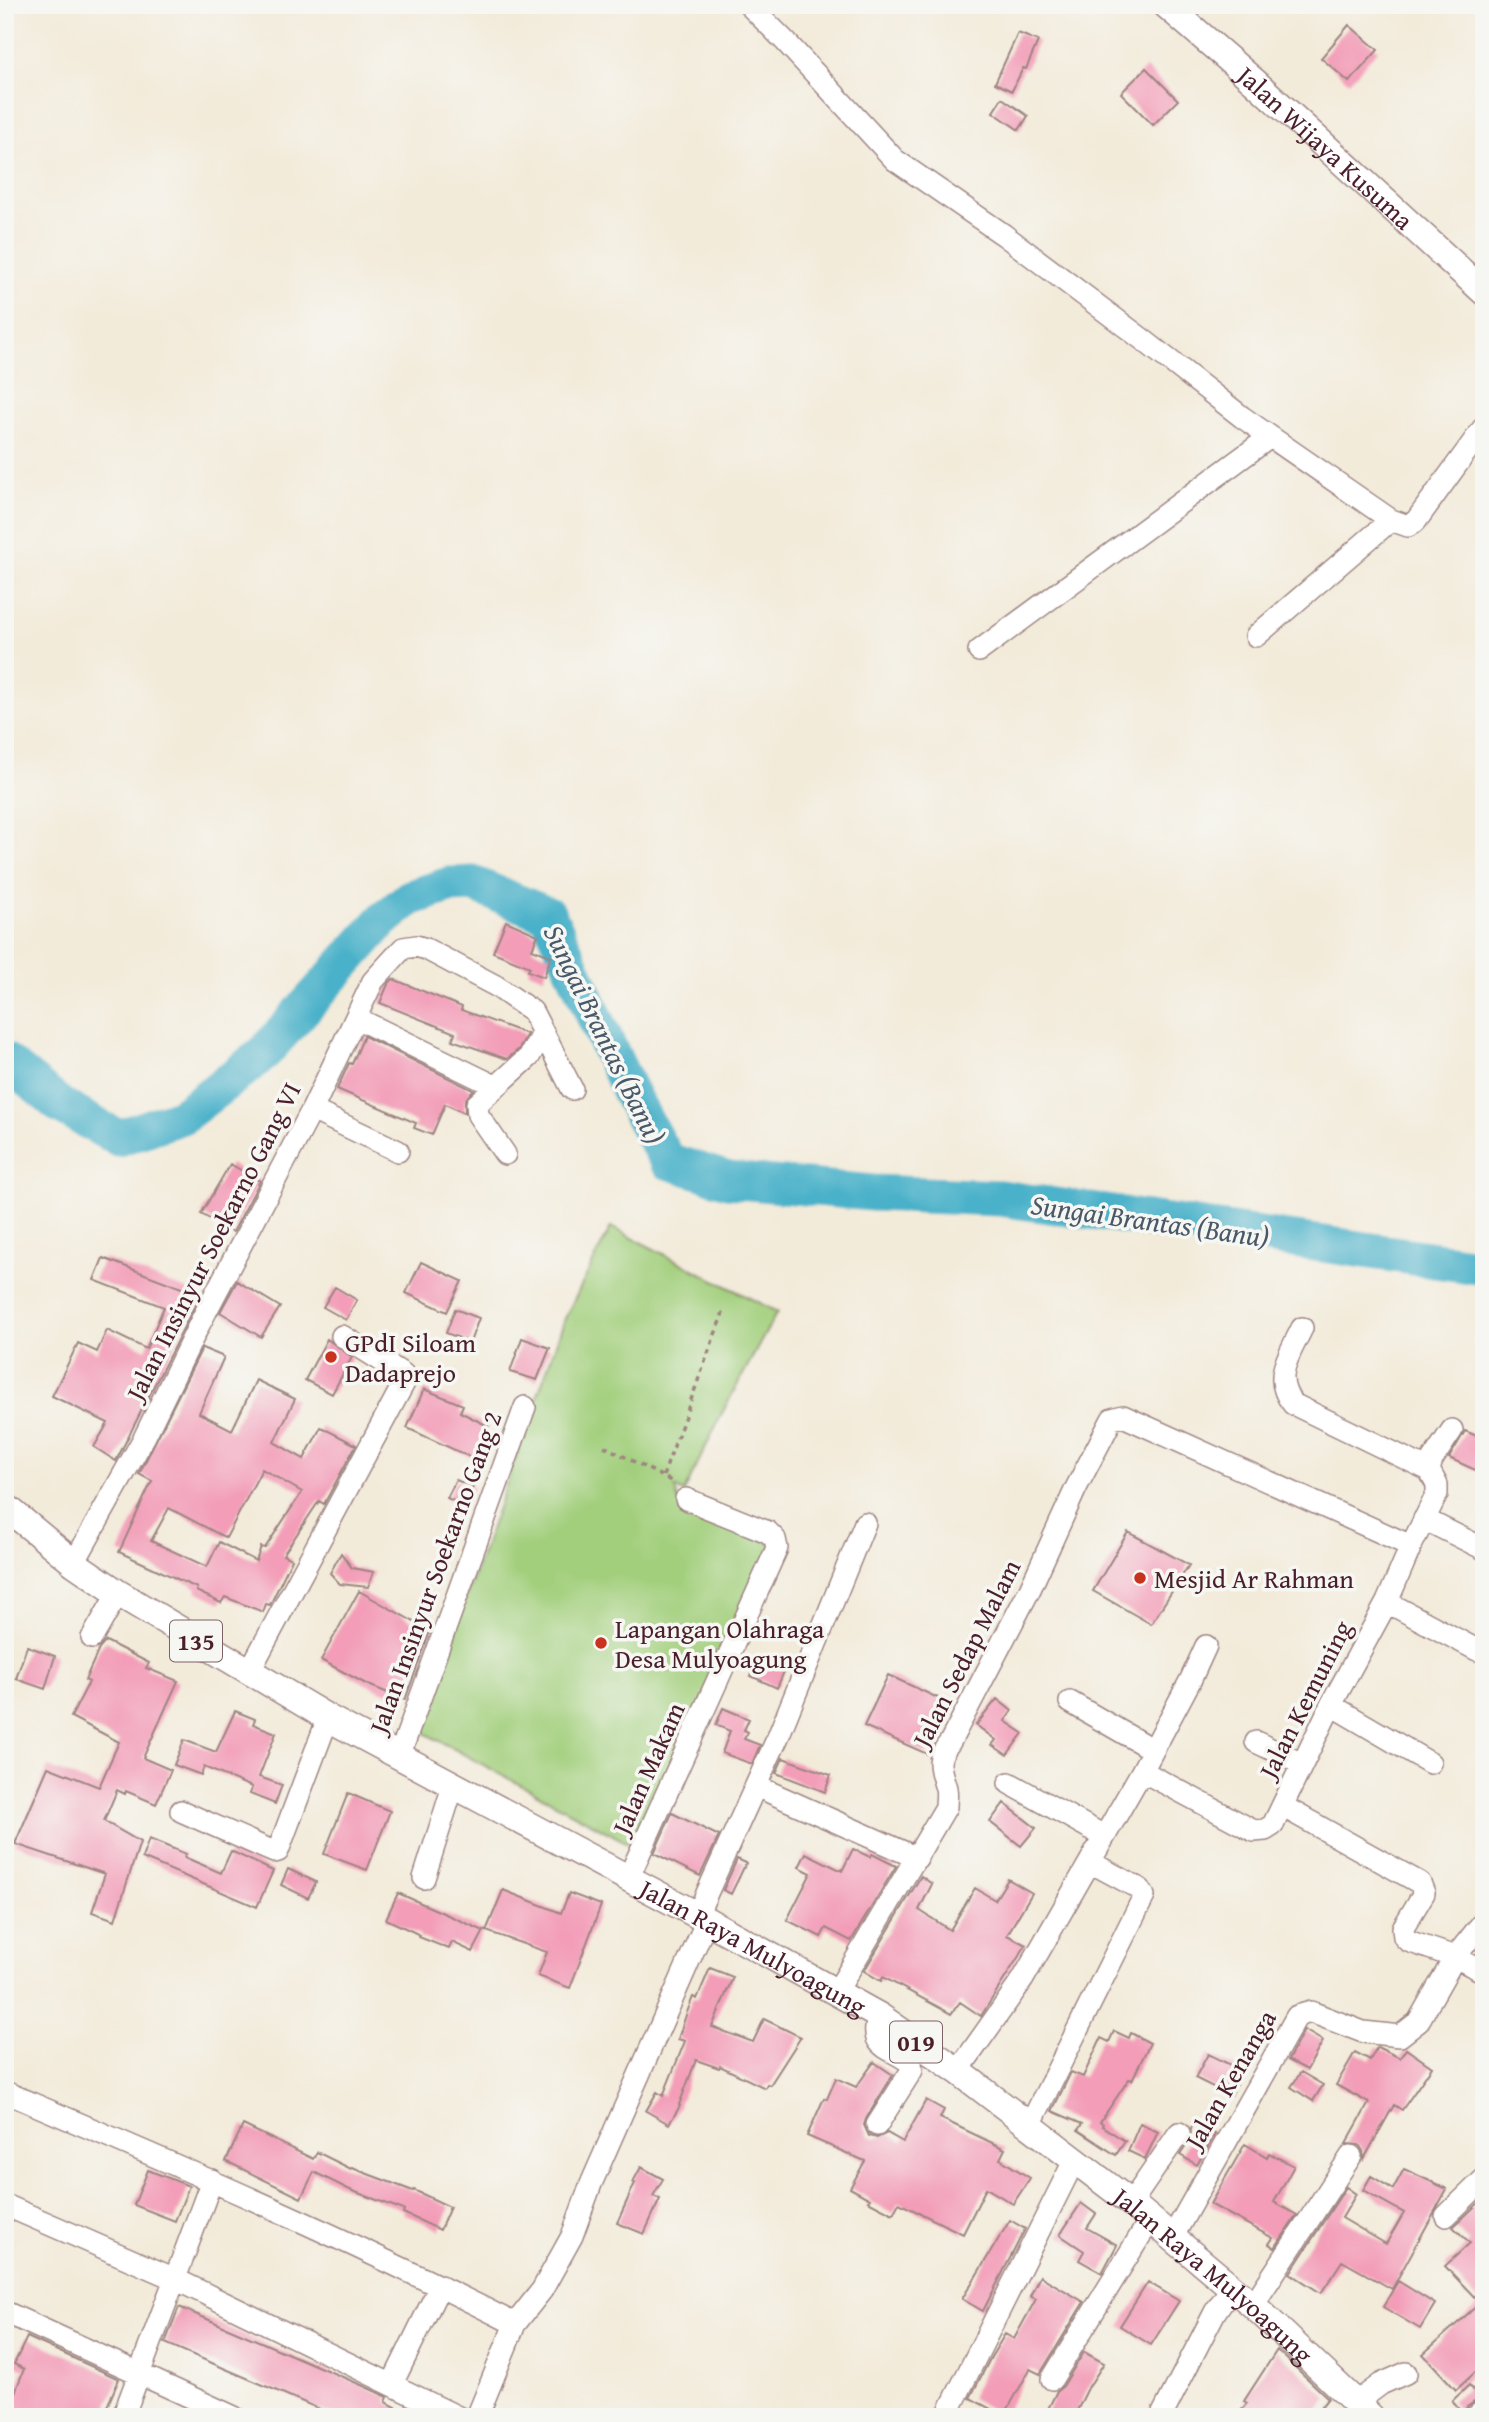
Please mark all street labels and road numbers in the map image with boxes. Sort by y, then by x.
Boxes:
street label: Jalan Wijaya Kusuma [1227,54,1423,239]
street label: Jalan Insinyur Soekarno Gang VI [114,1075,310,1410]
street label: Jalan Insinyur Soekarno Gang 2 [358,1406,511,1741]
street label: Jalan Sedap Malam [901,1553,1030,1756]
street label: Jalan Kemuning [1247,1613,1362,1787]
road number: 135 [170,1620,222,1661]
street label: Jalan Makam [600,1696,694,1843]
street label: Jalan Raya Mulyoagung [630,1867,874,2025]
street label: Jalan Kenanga [1173,2002,1286,2158]
road number: 019 [890,2022,942,2062]
street label: Jalan Raya Mulyoagung [1103,2175,1323,2372]

